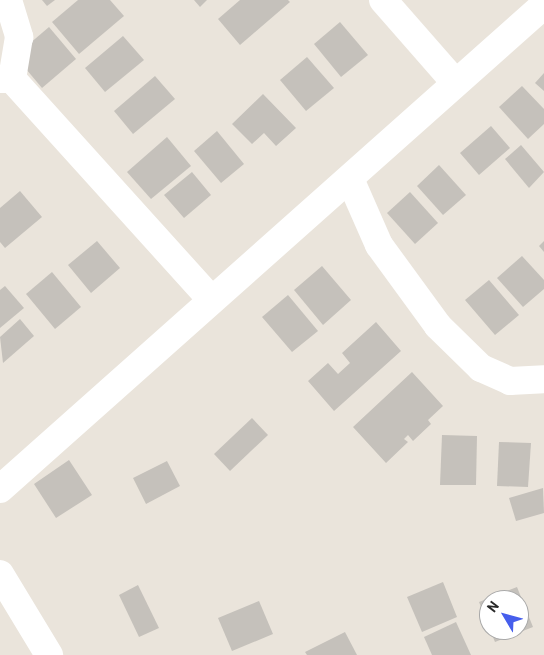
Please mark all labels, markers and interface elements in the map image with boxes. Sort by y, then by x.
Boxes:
north arrow [479,590,529,640]
text: N [483,597,502,615]

